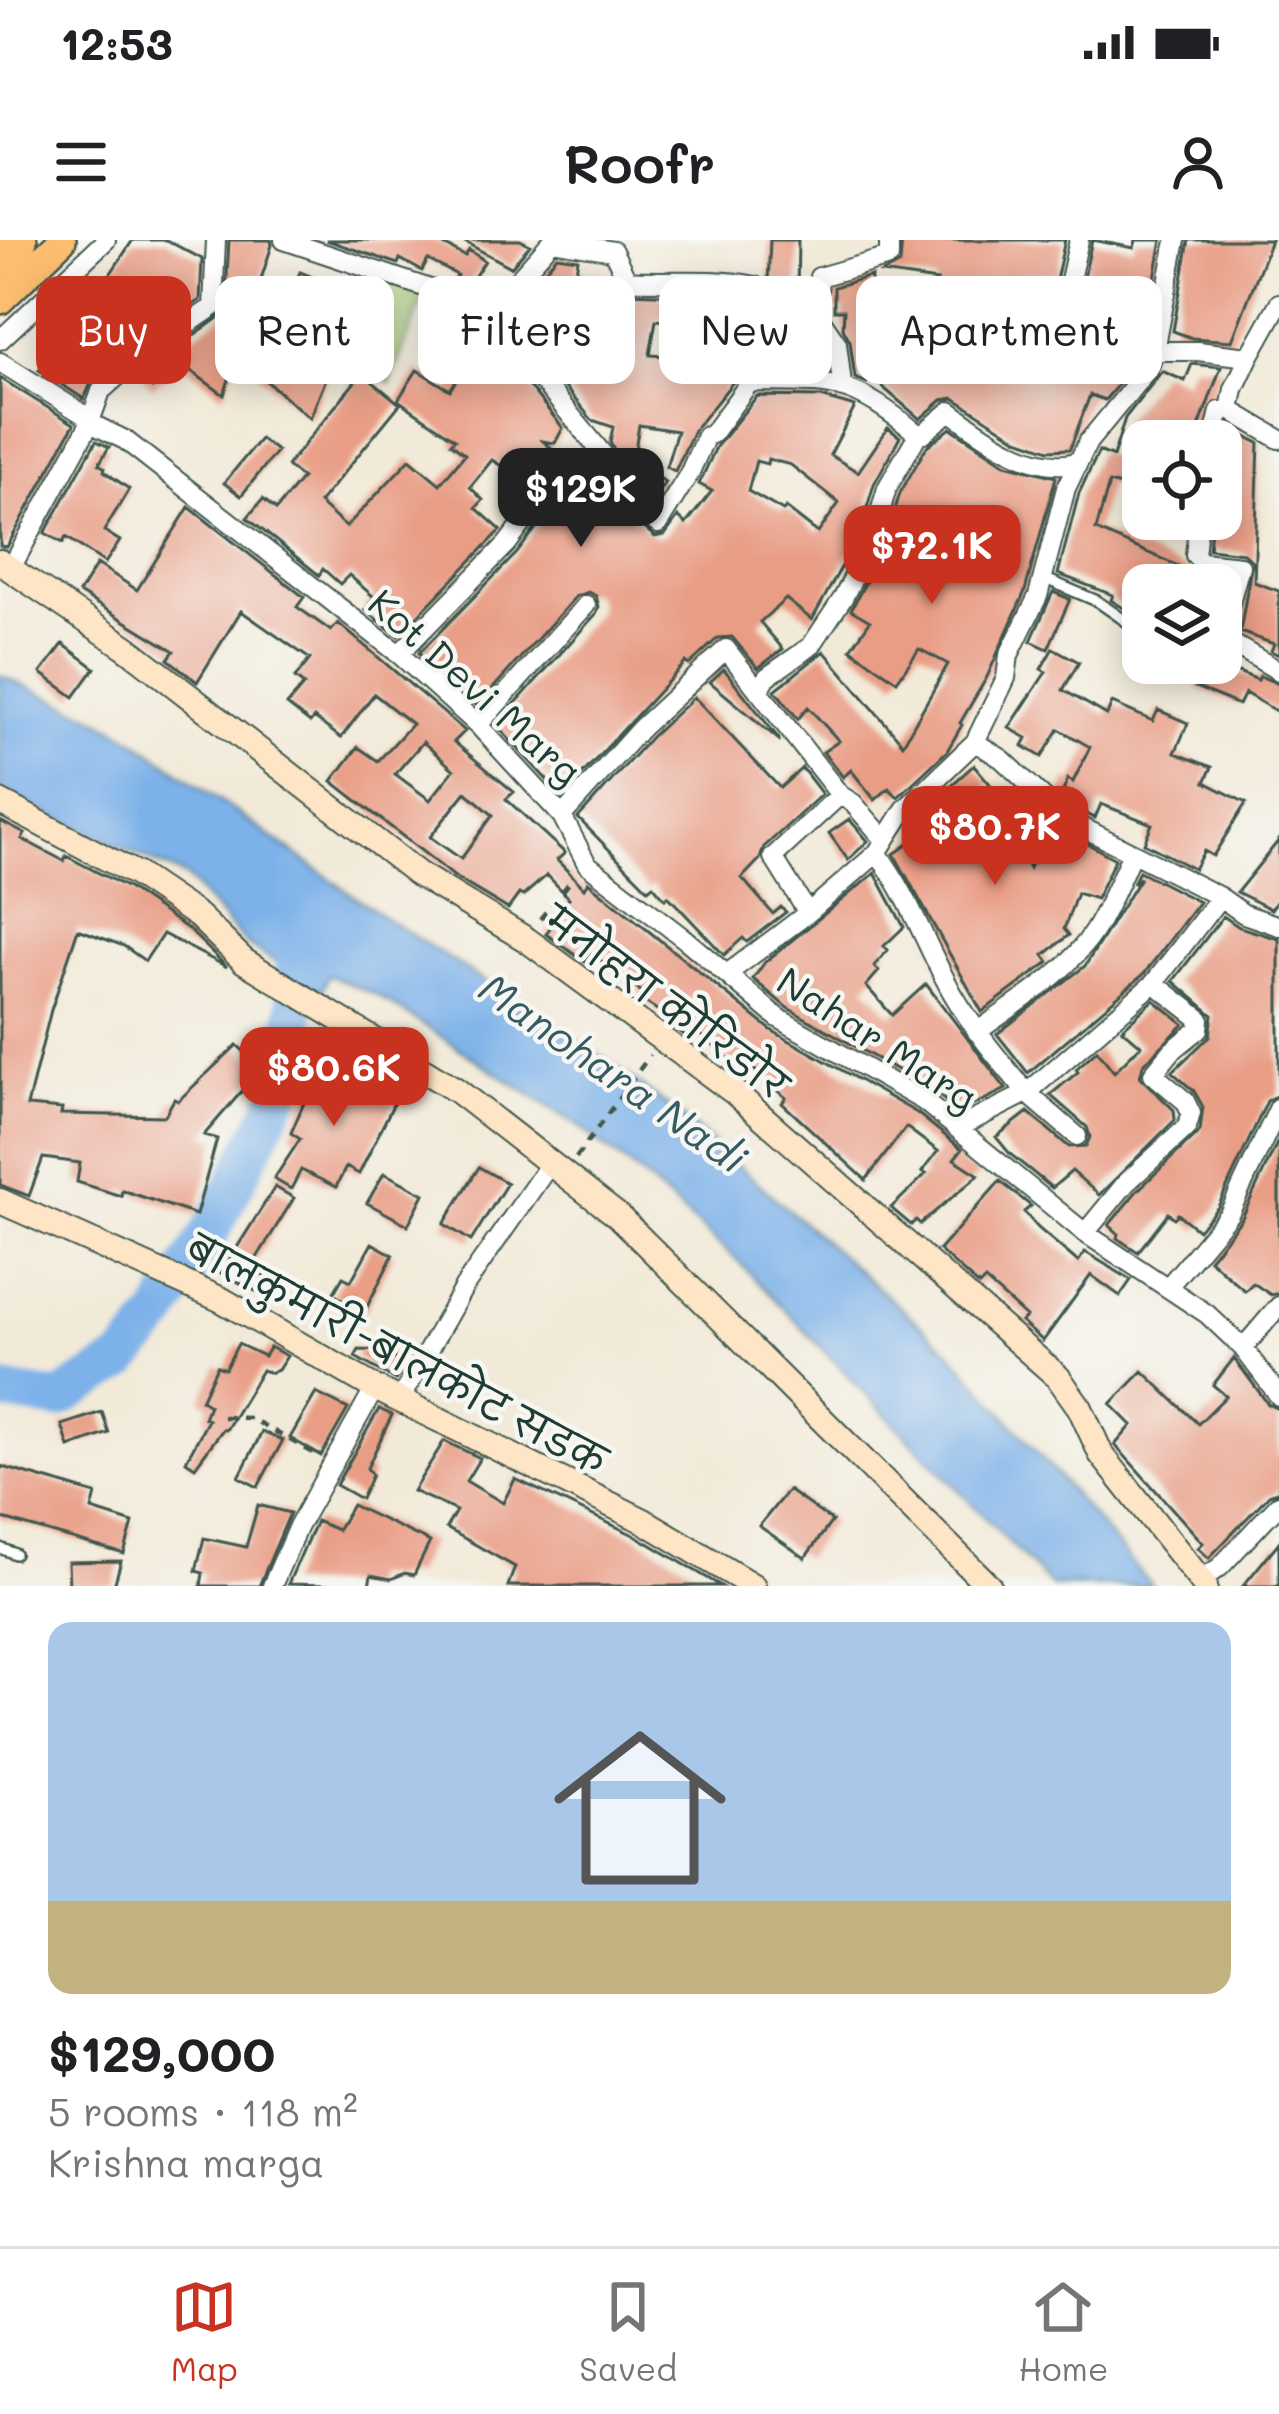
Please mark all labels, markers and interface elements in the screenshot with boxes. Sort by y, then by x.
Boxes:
text: 12:53 [60,13,173,71]
text: Roofr [564,127,715,198]
icon: menu [48,129,114,195]
icon: person [1165,129,1231,195]
chip: Buy [36,276,191,384]
chip: Rent [215,276,394,384]
chip: Filters [418,276,635,384]
chip: New [659,276,832,384]
chip: Apartment [856,276,1162,384]
map controls [1122,420,1242,684]
button: locate [1122,420,1242,540]
pin: $129K [497,448,665,550]
text: $129K [525,461,637,512]
pin: $72.1K [834,505,1030,607]
text: $72.1K [871,518,993,569]
button: layers [1122,564,1242,684]
street label: Kot Devi Marg [358,577,593,796]
pin: $80.7K [897,786,1093,888]
text: $80.7K [929,799,1061,850]
street label: मनोहरा कोरिडोर [532,889,803,1112]
street label: Nahar Marg [768,954,988,1123]
water label: Manohara Nadi [469,959,759,1185]
pin: $80.6K [236,1027,432,1129]
text: $80.6K [267,1040,401,1091]
street label: बालकुमारी-बालकोट सडक [175,1218,620,1493]
icon: home [532,1700,748,1916]
text: $129,000 [48,2018,275,2085]
text: 5 rooms · 118 m² [48,2085,358,2136]
text: Krishna marga [48,2136,324,2187]
tab: Map [171,2274,238,2389]
tab: Saved [579,2274,677,2389]
tab: Home [1019,2274,1108,2389]

